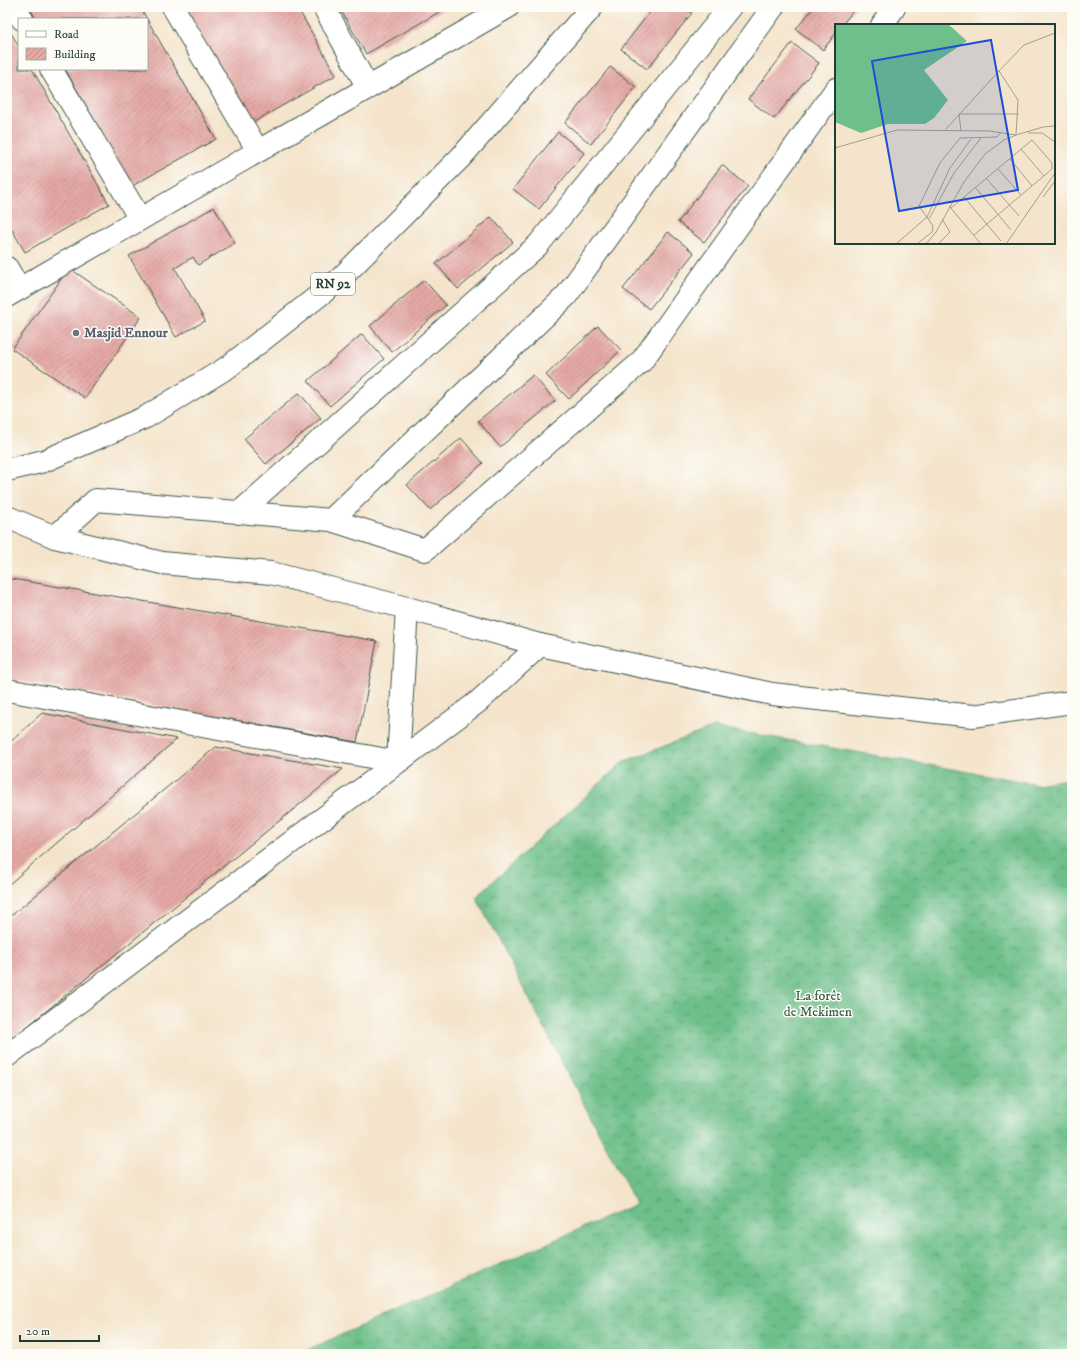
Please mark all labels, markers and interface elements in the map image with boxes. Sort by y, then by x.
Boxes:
legend [18,18,148,70]
inset map [835,24,1055,244]
text: Road [54,27,79,42]
text: Building [54,47,95,62]
road number: RN 92 [311,273,355,295]
place label: Masjid Ennour [84,324,168,342]
marker: Masjid Ennour [71,328,81,338]
park label: La forêt de Mekimen [784,987,853,1021]
scale bar [20,1317,99,1343]
text: 20 m [26,1324,50,1339]

